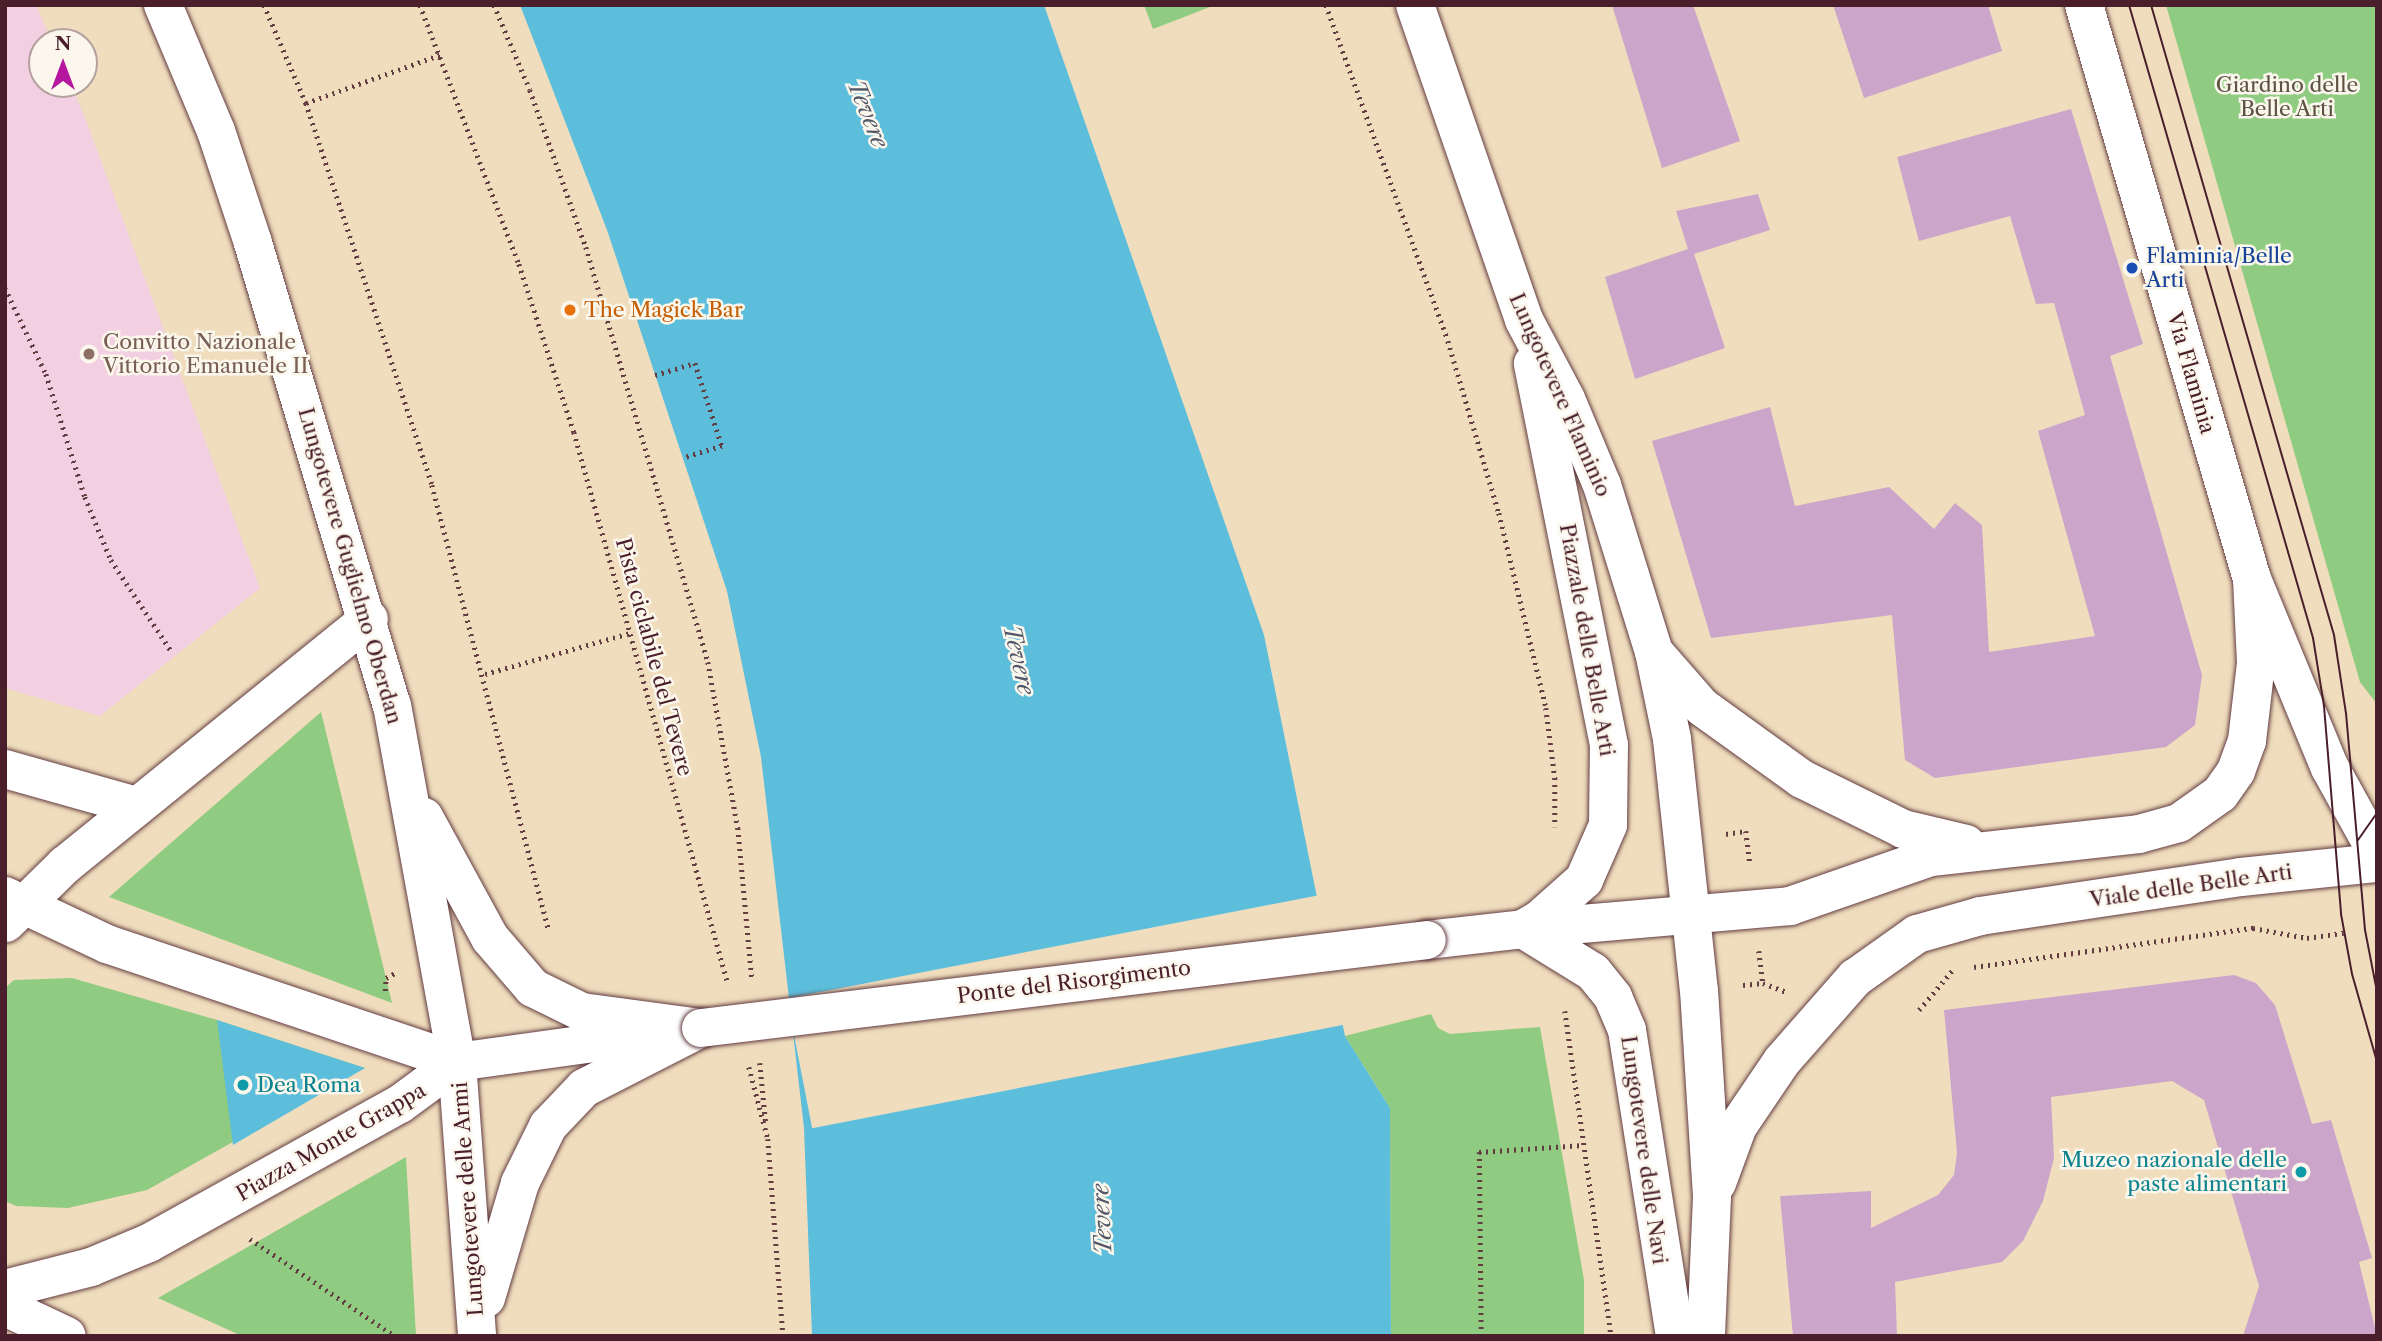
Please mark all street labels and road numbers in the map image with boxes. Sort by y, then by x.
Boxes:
street label: Lungotevere Flaminio [1504,289,1616,501]
street label: Via Flaminia [2162,309,2220,437]
street label: Lungotevere Guglielmo Oberdan [293,405,407,727]
street label: Piazzale delle Belle Arti [1554,521,1620,759]
street label: Pista ciclabile del Tevere [610,535,698,779]
street label: Viale delle Belle Arti [2088,859,2294,913]
street label: Ponte del Risorgimento [956,955,1192,1009]
street label: Lungotevere delle Navi [1615,1034,1673,1266]
street label: Piazza Monte Grappa [232,1077,430,1207]
street label: Lungotevere delle Armi [447,1081,489,1317]

